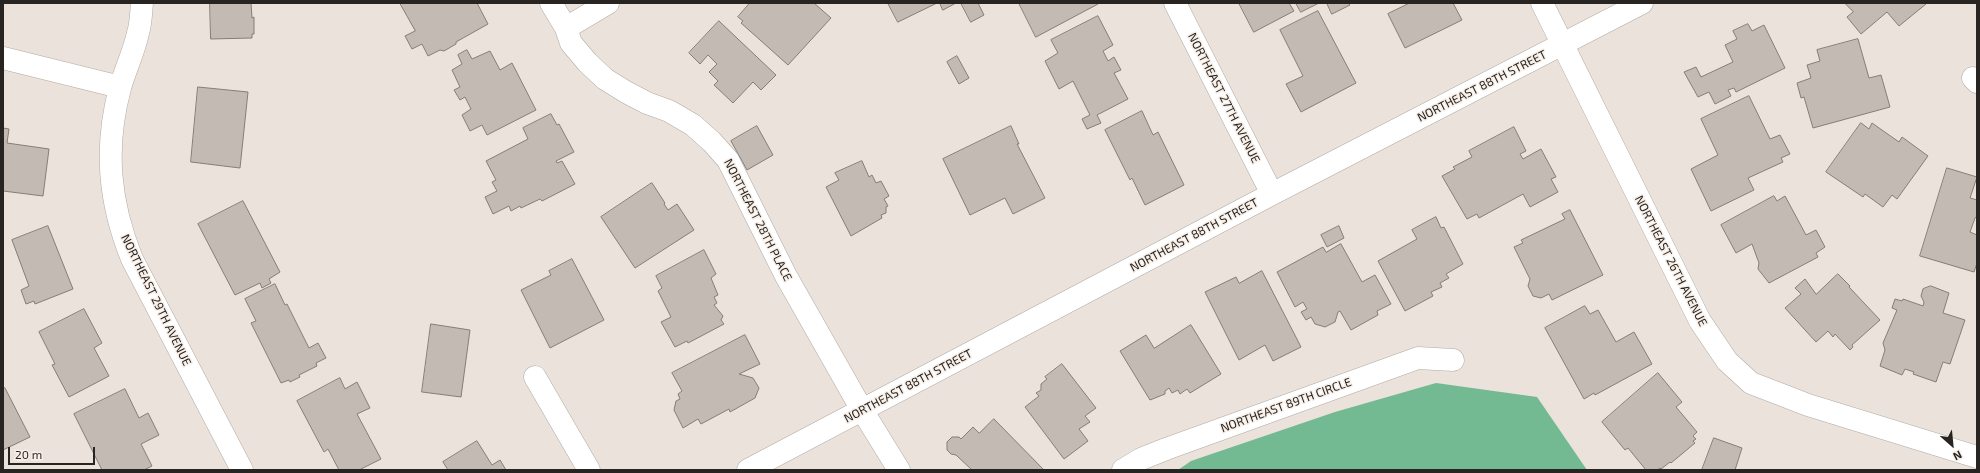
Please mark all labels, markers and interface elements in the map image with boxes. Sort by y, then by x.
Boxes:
street label: NORTHEAST 27TH AVENUE [1185,31,1263,165]
street label: NORTHEAST 88TH STREET [1415,47,1549,125]
street label: NORTHEAST 28TH PLACE [721,156,795,284]
street label: NORTHEAST 26TH AVENUE [1632,193,1710,329]
street label: NORTHEAST 88TH STREET [1127,195,1261,275]
street label: NORTHEAST 29TH AVENUE [118,232,194,368]
street label: NORTHEAST 88TH STREET [841,346,975,426]
street label: NORTHEAST 89TH CIRCLE [1219,375,1353,435]
north arrow [1932,425,1972,465]
scale bar [10,439,97,465]
text: 20 m [15,447,42,461]
text: N [1951,449,1964,464]

